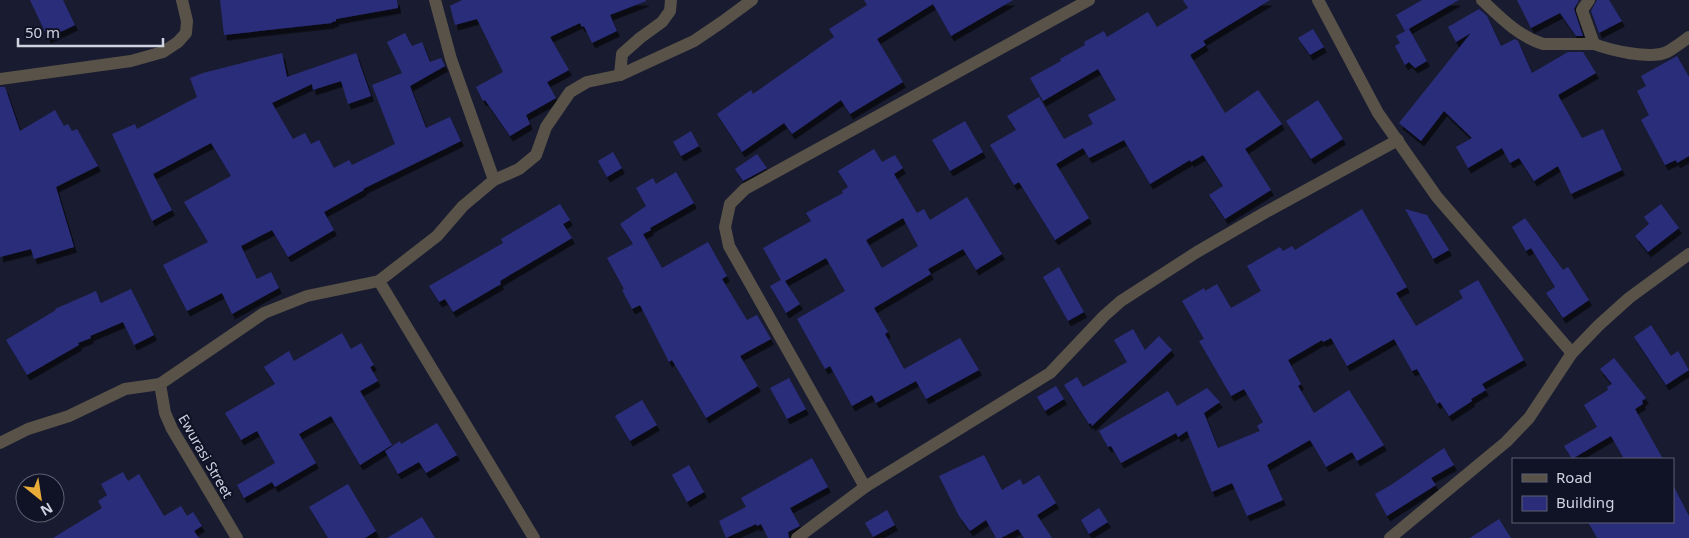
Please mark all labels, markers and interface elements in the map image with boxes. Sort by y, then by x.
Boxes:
scale bar [18,15,162,47]
text: 50 m [25,22,60,42]
street label: Ewurasi Street [174,411,238,501]
legend [1512,458,1674,523]
text: Road [1556,467,1592,487]
north arrow [15,473,65,523]
text: Building [1556,492,1614,512]
text: N [37,499,56,521]

